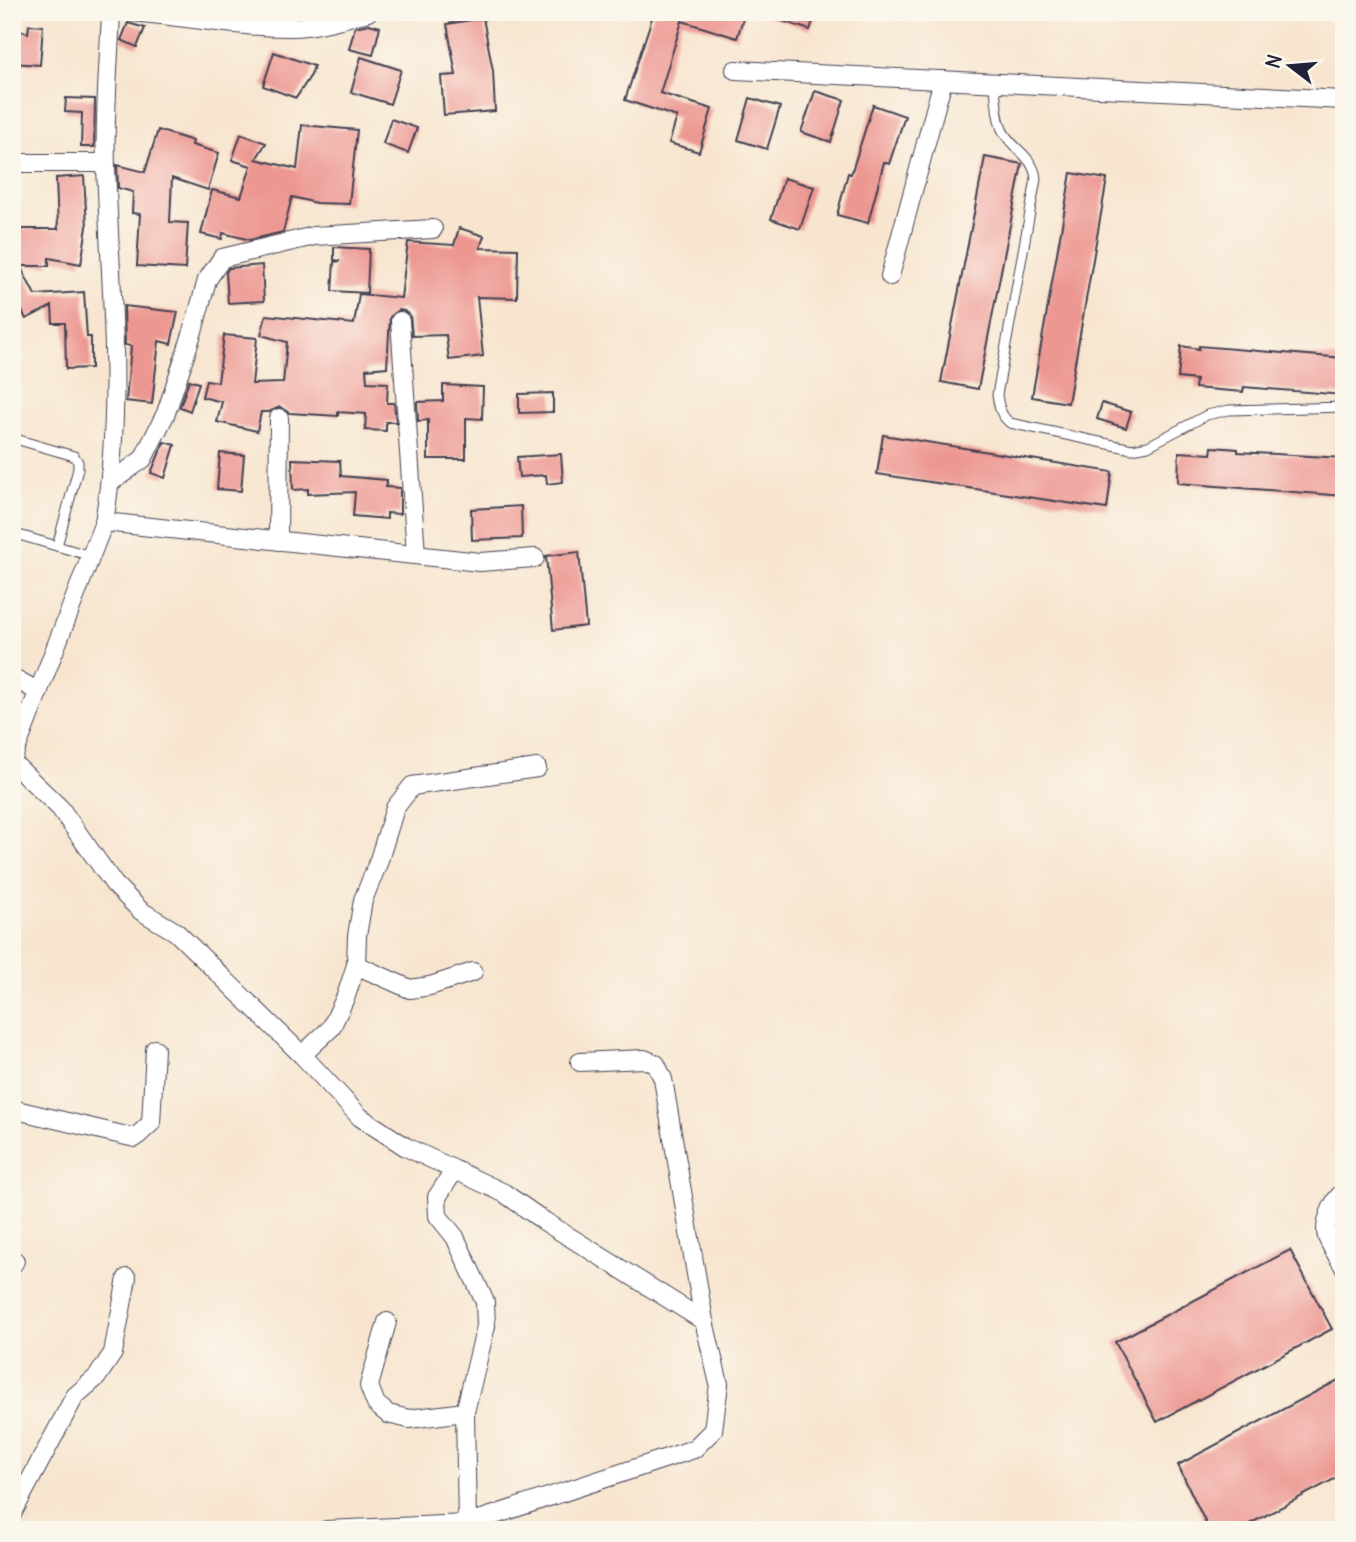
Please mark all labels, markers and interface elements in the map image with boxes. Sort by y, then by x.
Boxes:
north arrow [1254,32,1324,102]
text: N [1260,52,1287,71]

